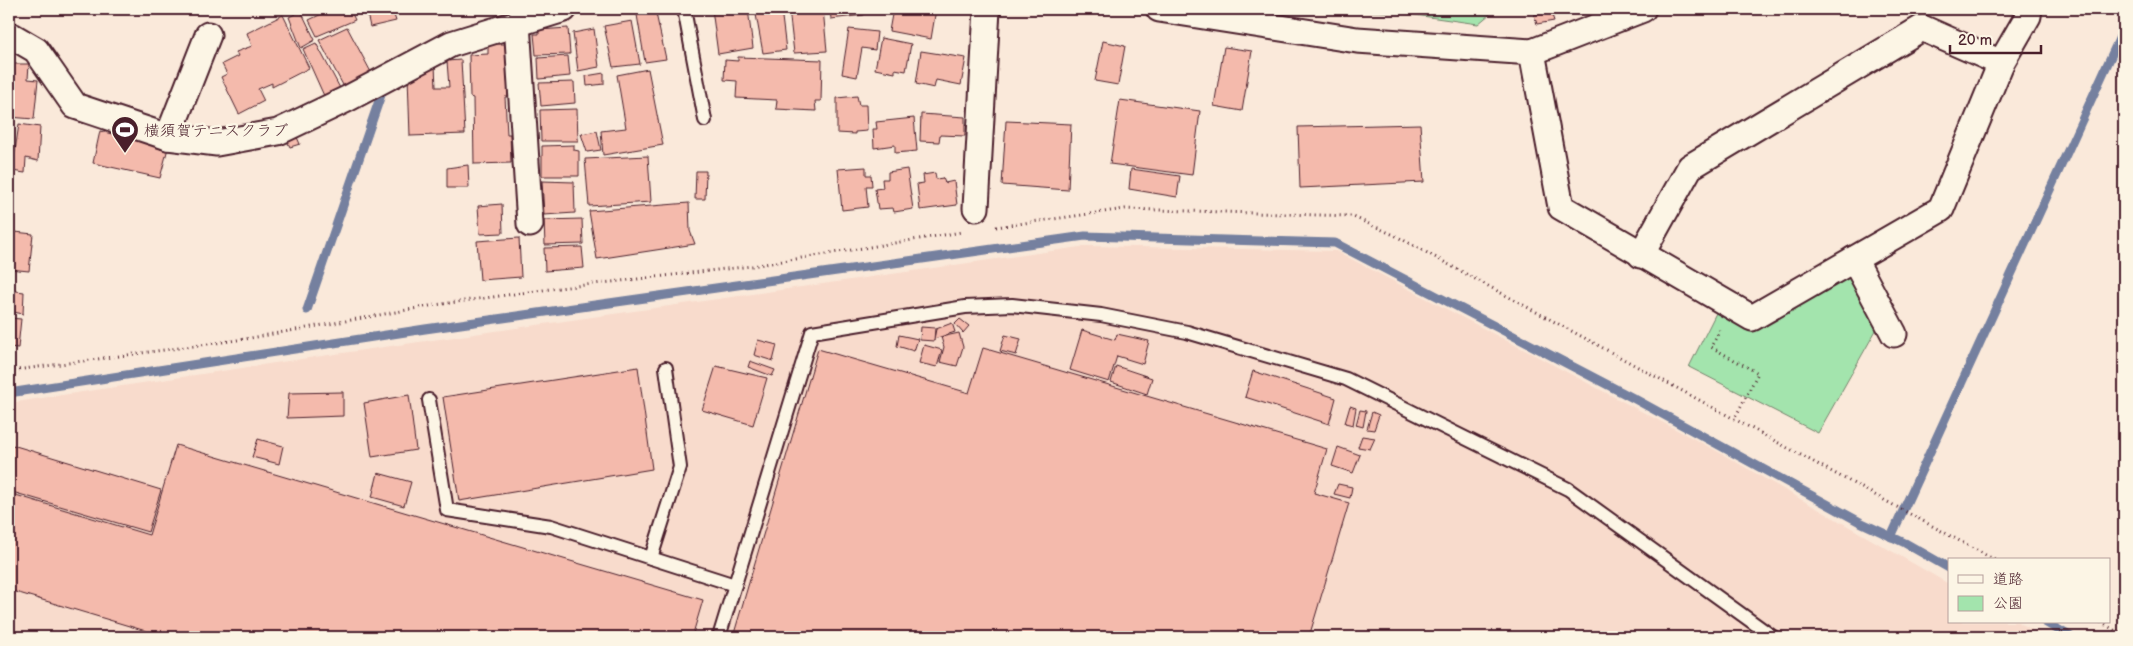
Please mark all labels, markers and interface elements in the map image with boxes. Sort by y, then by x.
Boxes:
scale bar [1950,22,2042,54]
text: 20 m [1958,31,1992,50]
sports icon: 横須賀テニスクラブ [110,115,140,154]
place label: 横須賀テニスクラブ [144,122,288,141]
legend [1948,558,2110,624]
text: 道路 [1993,570,2023,589]
text: 公園 [1993,594,2023,613]

